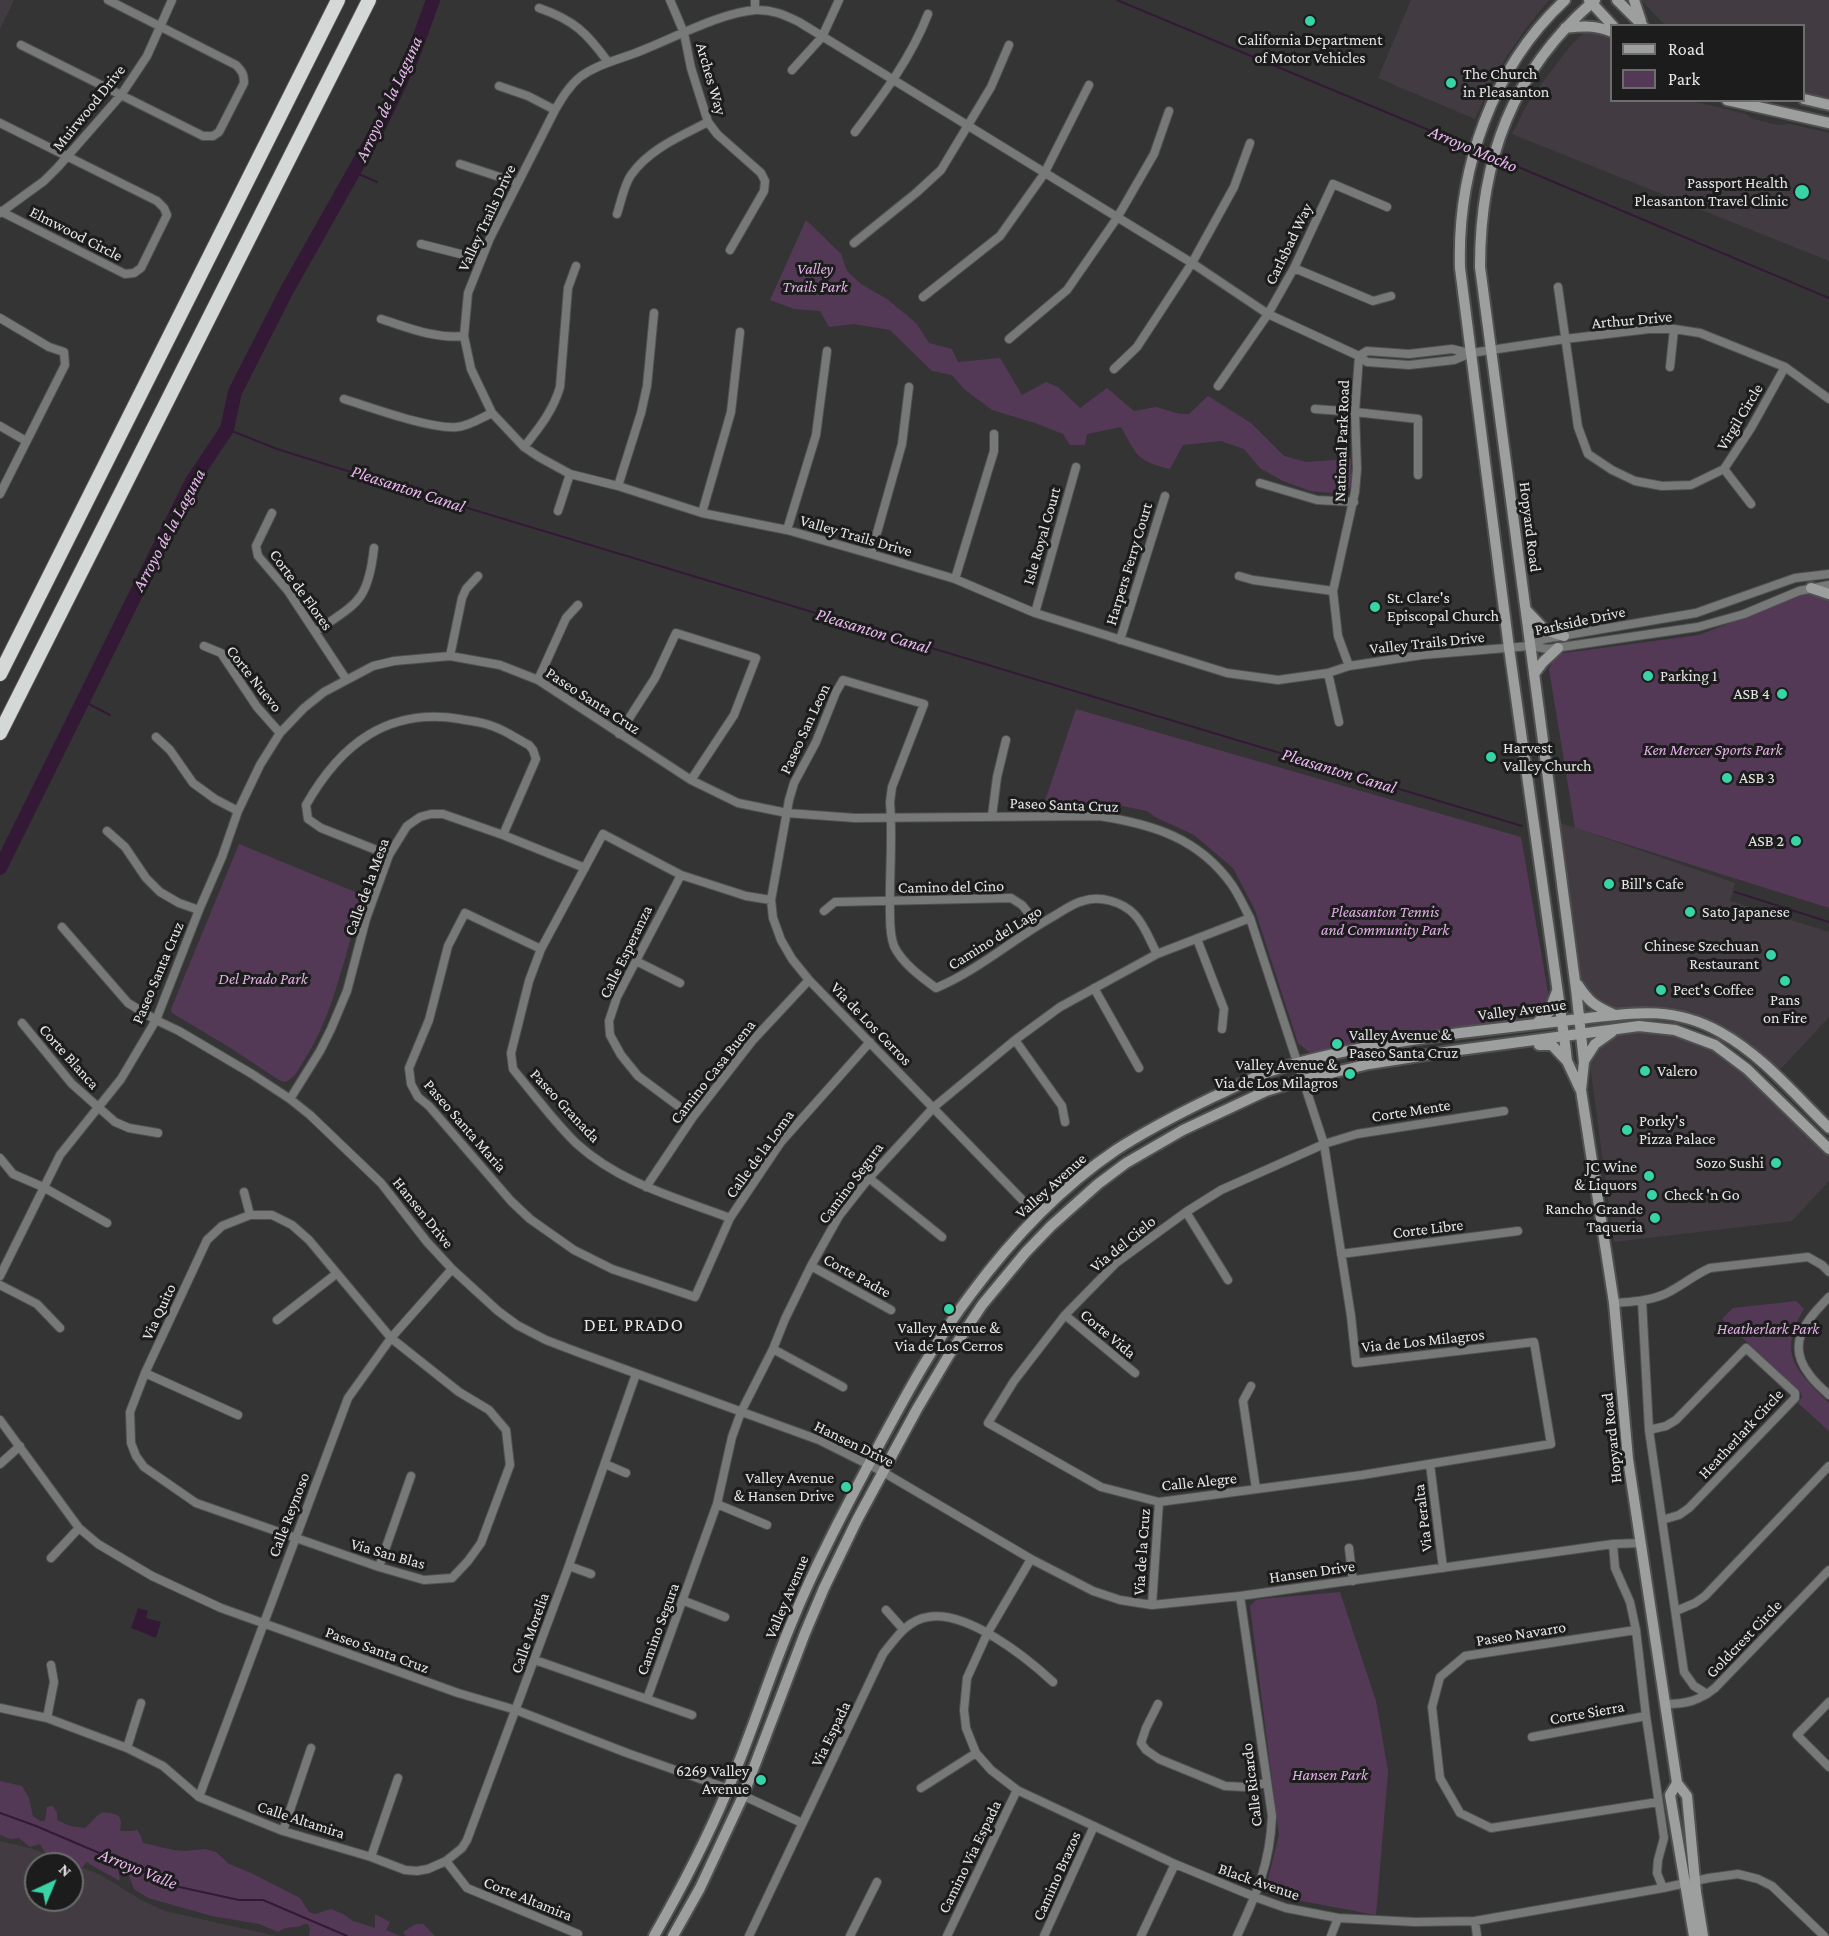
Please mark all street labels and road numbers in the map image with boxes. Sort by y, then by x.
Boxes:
street label: Arches Way [691,41,731,117]
street label: Muirwood Drive [48,61,130,155]
street label: Valley Trails Drive [454,162,520,274]
street label: Carlsbad Way [1261,200,1317,288]
street label: Elmwood Circle [26,202,126,266]
street label: Arthur Drive [1591,307,1673,333]
street label: National Park Road [1330,380,1354,502]
street label: Virgil Circle [1713,380,1767,454]
street label: Hopyard Road [1515,481,1545,573]
street label: Isle Royal Court [1019,485,1065,587]
street label: Harpers Ferry Court [1101,500,1157,628]
street label: Valley Trails Drive [798,511,914,561]
street label: Corte de Flores [265,546,337,634]
street label: Parkside Drive [1533,602,1627,640]
street label: Valley Trails Drive [1369,627,1485,659]
street label: Corte Nuevo [222,642,286,716]
street label: Paseo Santa Cruz [542,663,644,739]
street label: Paseo San Leon [776,681,834,777]
street label: Paseo Santa Cruz [1009,794,1119,816]
street label: Calle de la Mesa [340,836,394,938]
street label: Camino del Cino [898,876,1004,898]
street label: Calle Esperanza [595,902,657,1002]
street label: Camino del Lago [945,902,1045,974]
street label: Paseo Santa Cruz [128,919,188,1027]
street label: Via de Los Cerros [826,978,916,1070]
street label: Valley Avenue [1477,995,1567,1025]
street label: Camino Casa Buena [666,1016,760,1128]
street label: Corte Blanca [35,1020,103,1094]
street label: Paseo Granada [526,1065,604,1147]
street label: Paseo Santa Maria [420,1076,510,1176]
street label: Corte Mente [1370,1095,1452,1127]
street label: Calle de la Loma [722,1106,798,1202]
street label: Camino Segura [814,1139,888,1227]
street label: Valley Avenue [1012,1149,1090,1223]
street label: Hansen Drive [388,1173,458,1253]
street label: Via del Cielo [1086,1212,1160,1276]
street label: Corte Libre [1392,1215,1464,1243]
street label: Corte Padre [820,1250,894,1302]
street label: Via Quito [138,1281,180,1343]
street label: Corte Vida [1076,1305,1140,1363]
street label: Via de Los Milagros [1361,1325,1485,1357]
street label: Heatherlark Circle [1694,1385,1788,1483]
street label: Hopyard Road [1598,1392,1626,1484]
street label: Hansen Drive [811,1416,897,1472]
street label: Calle Alegre [1160,1468,1238,1496]
street label: Calle Reynoso [264,1470,314,1560]
street label: Via Peralta [1409,1483,1437,1553]
street label: Via de la Cruz [1129,1508,1155,1596]
street label: Via San Blas [349,1534,427,1574]
street label: Valley Avenue [761,1552,813,1642]
street label: Hansen Drive [1268,1556,1356,1588]
street label: Camino Segura [632,1580,684,1678]
street label: Calle Morelia [507,1590,553,1676]
street label: Goldcrest Circle [1702,1596,1786,1682]
street label: Paseo Navarro [1475,1617,1567,1651]
street label: Paseo Santa Cruz [323,1622,431,1678]
street label: Corte Sierra [1548,1697,1626,1729]
street label: Via Espada [807,1698,855,1770]
street label: Calle Ricardo [1237,1742,1267,1828]
street label: Calle Altamira [255,1797,347,1843]
street label: Camino Via Espada [934,1797,1006,1917]
street label: Camino Brazos [1029,1828,1085,1924]
street label: Black Avenue [1216,1859,1302,1905]
street label: Corte Altamira [481,1873,575,1925]

